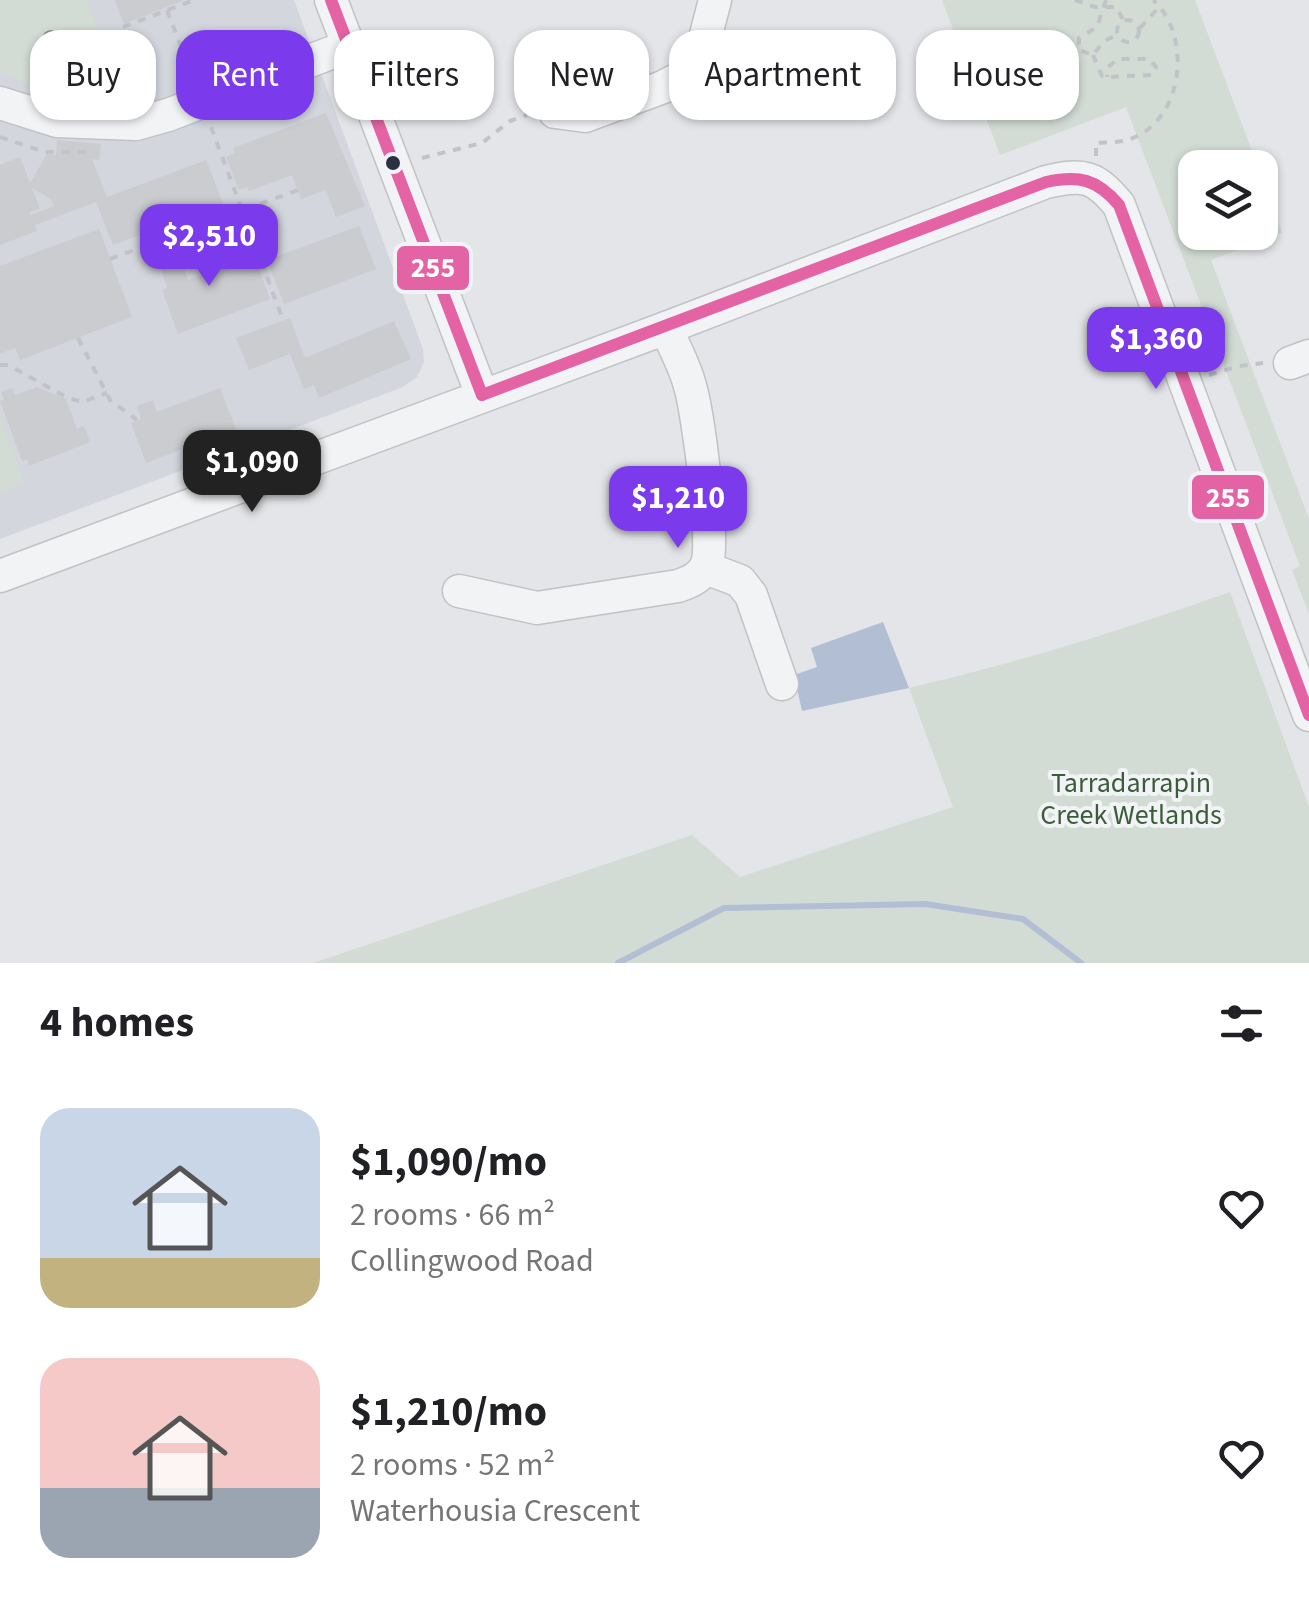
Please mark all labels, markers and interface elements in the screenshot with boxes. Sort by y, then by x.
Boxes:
chip: Buy [30,30,156,120]
chip: Rent [176,30,314,120]
chip: Filters [334,30,494,120]
chip: New [514,30,649,120]
chip: Apartment [669,30,896,120]
chip: House [916,30,1079,120]
map controls [1178,150,1278,250]
button: layers [1178,150,1278,250]
unlabelled marker [383,153,403,173]
pin: $2,510 [128,204,290,289]
text: $2,510 [162,213,256,259]
line badge: 255 [395,244,471,292]
text: 255 [411,248,455,288]
pin: $1,360 [1075,307,1237,392]
text: $1,360 [1109,316,1203,362]
pin: $1,090 [171,430,333,515]
text: $1,090 [205,439,299,485]
pin: $1,210 [597,466,759,551]
line badge: 255 [1190,473,1266,521]
text: $1,210 [631,475,725,521]
text: 255 [1206,478,1250,518]
park label: Tarradarrapin Creek Wetlands [1040,763,1222,835]
text: 4 homes [40,993,194,1053]
icon: filters [1214,996,1269,1051]
text: $1,090/mo [350,1132,547,1192]
icon: home [120,1148,240,1268]
icon: heart [1214,1181,1269,1236]
text: 2 rooms · 66 m² [350,1192,555,1238]
text: Collingwood Road [350,1238,594,1284]
text: $1,210/mo [350,1382,547,1442]
icon: home [120,1398,240,1518]
icon: heart [1214,1431,1269,1486]
text: 2 rooms · 52 m² [350,1442,555,1488]
text: Waterhousia Crescent [350,1488,640,1534]

